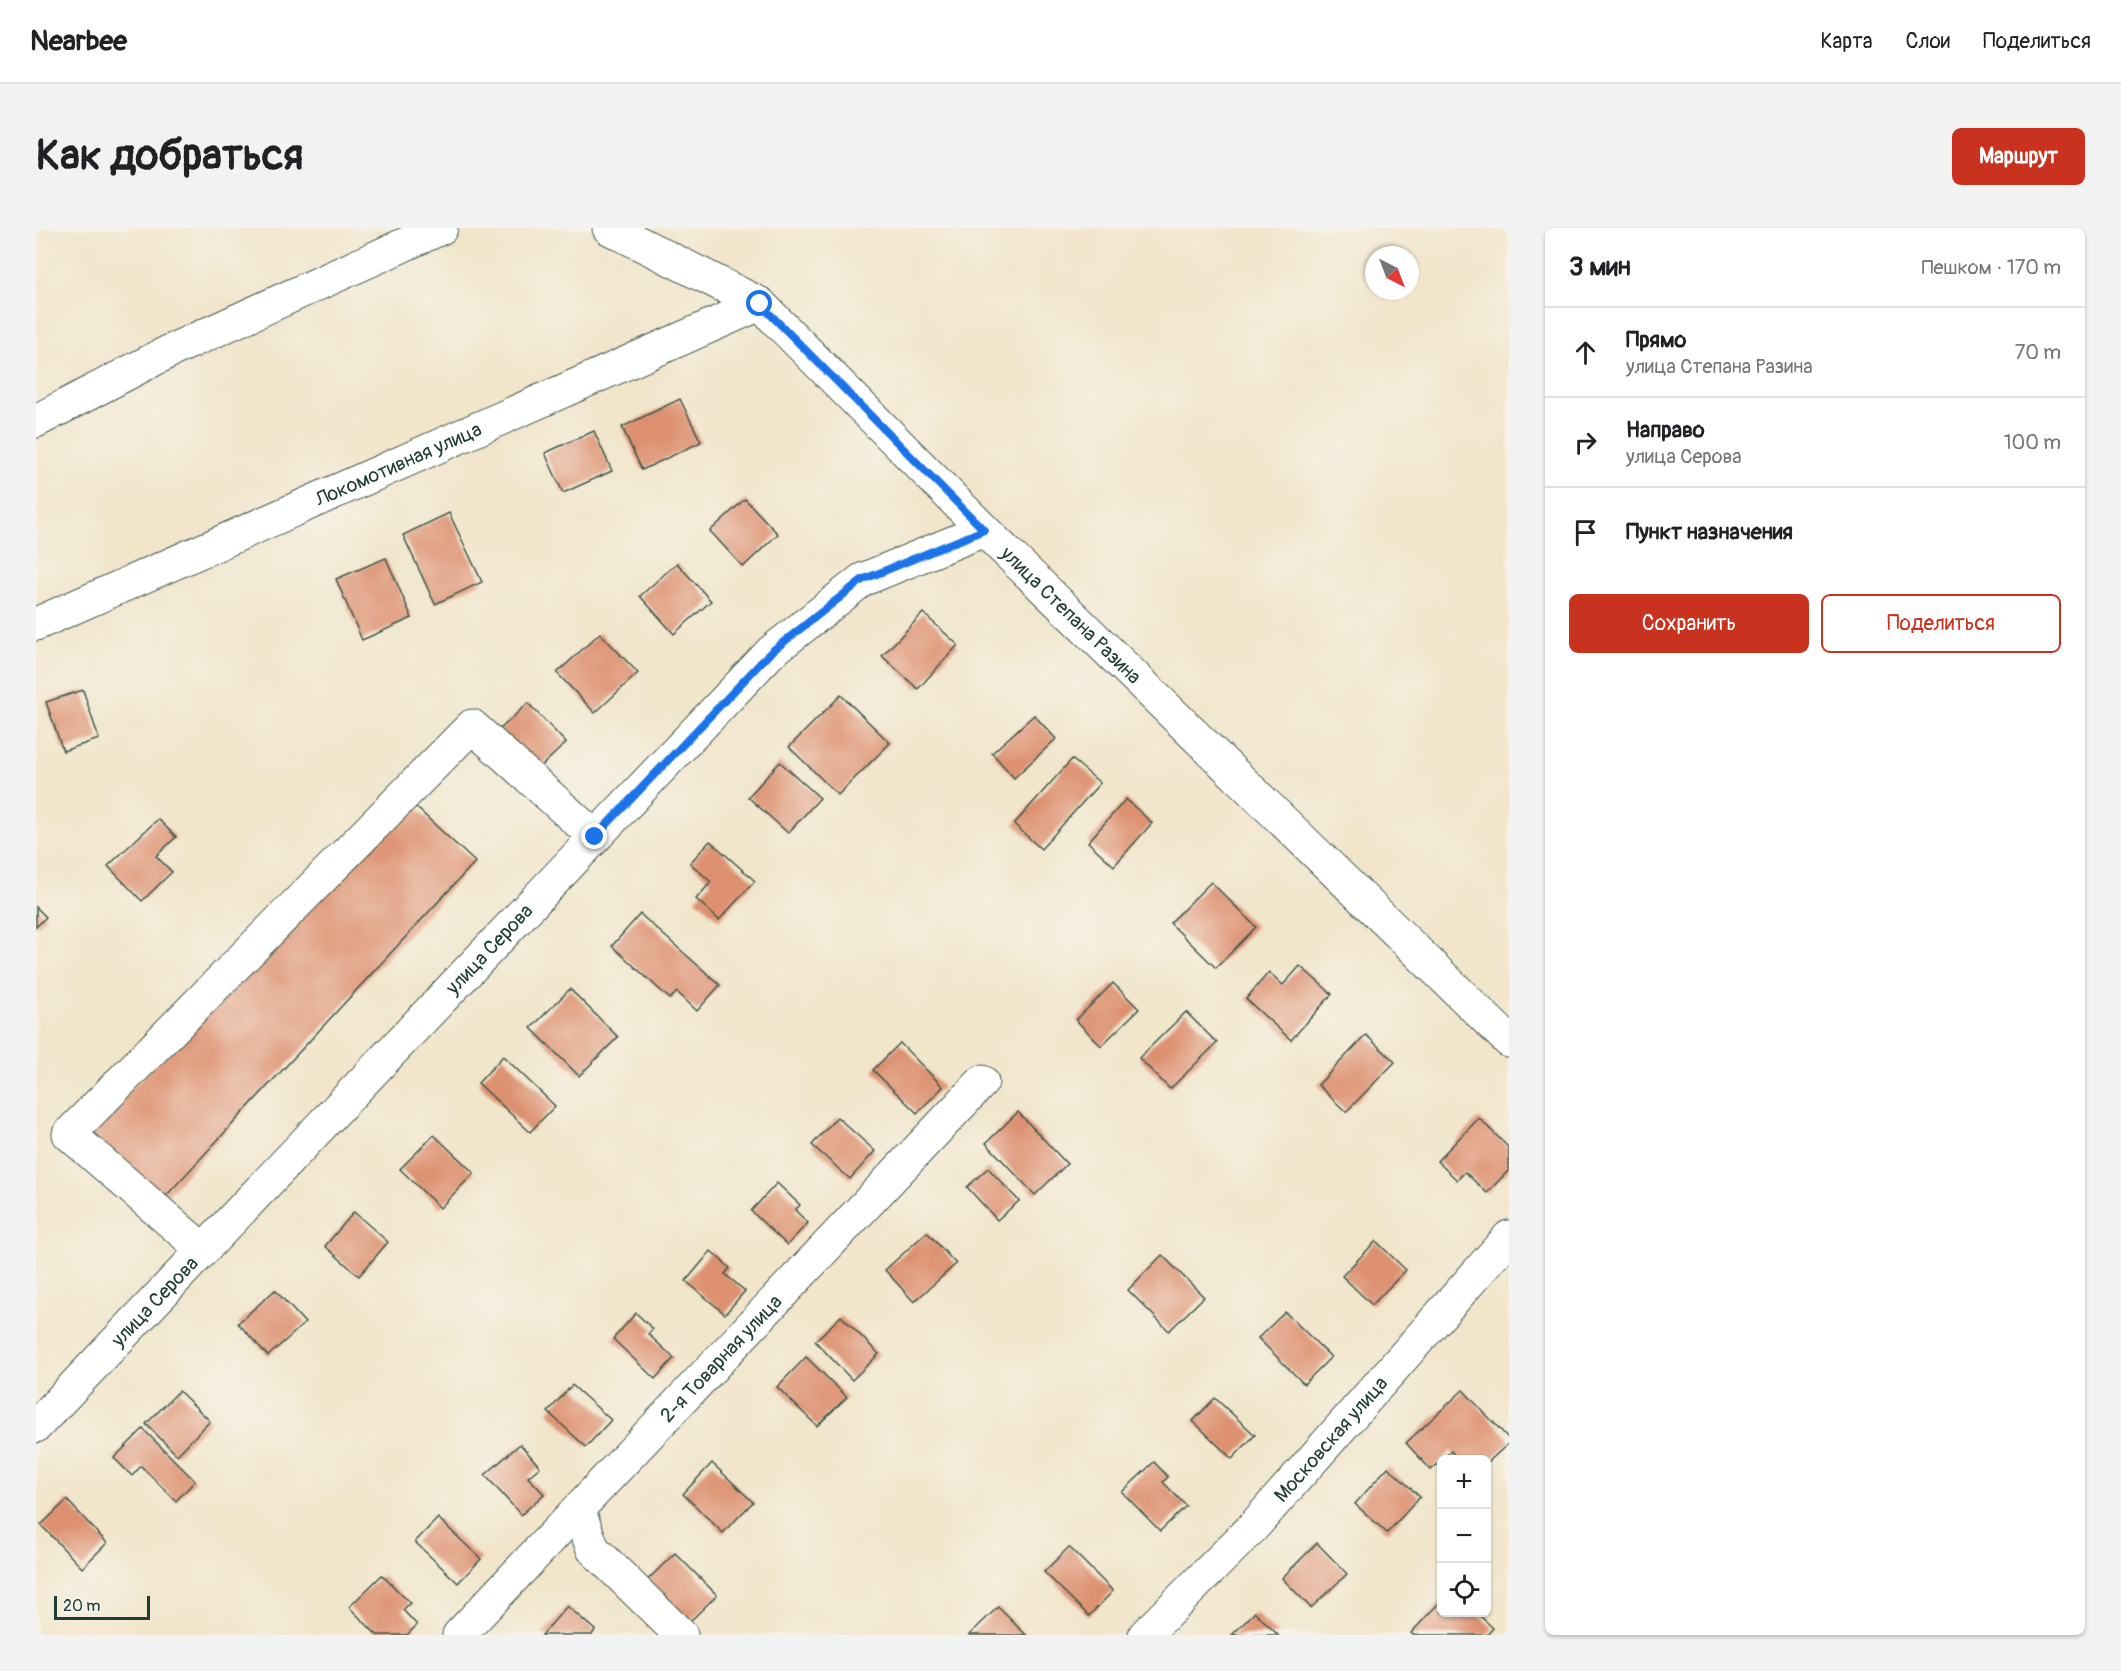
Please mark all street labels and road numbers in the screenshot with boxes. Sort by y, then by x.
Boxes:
street label: Локомотивная улица [310,416,485,512]
street label: улица Степана Разина [995,540,1147,689]
street label: улица Серова [439,898,538,1000]
street label: улица Серова [105,1251,203,1353]
street label: 2-я Товарная улица [654,1289,787,1427]
street label: Московская улица [1268,1371,1393,1507]

